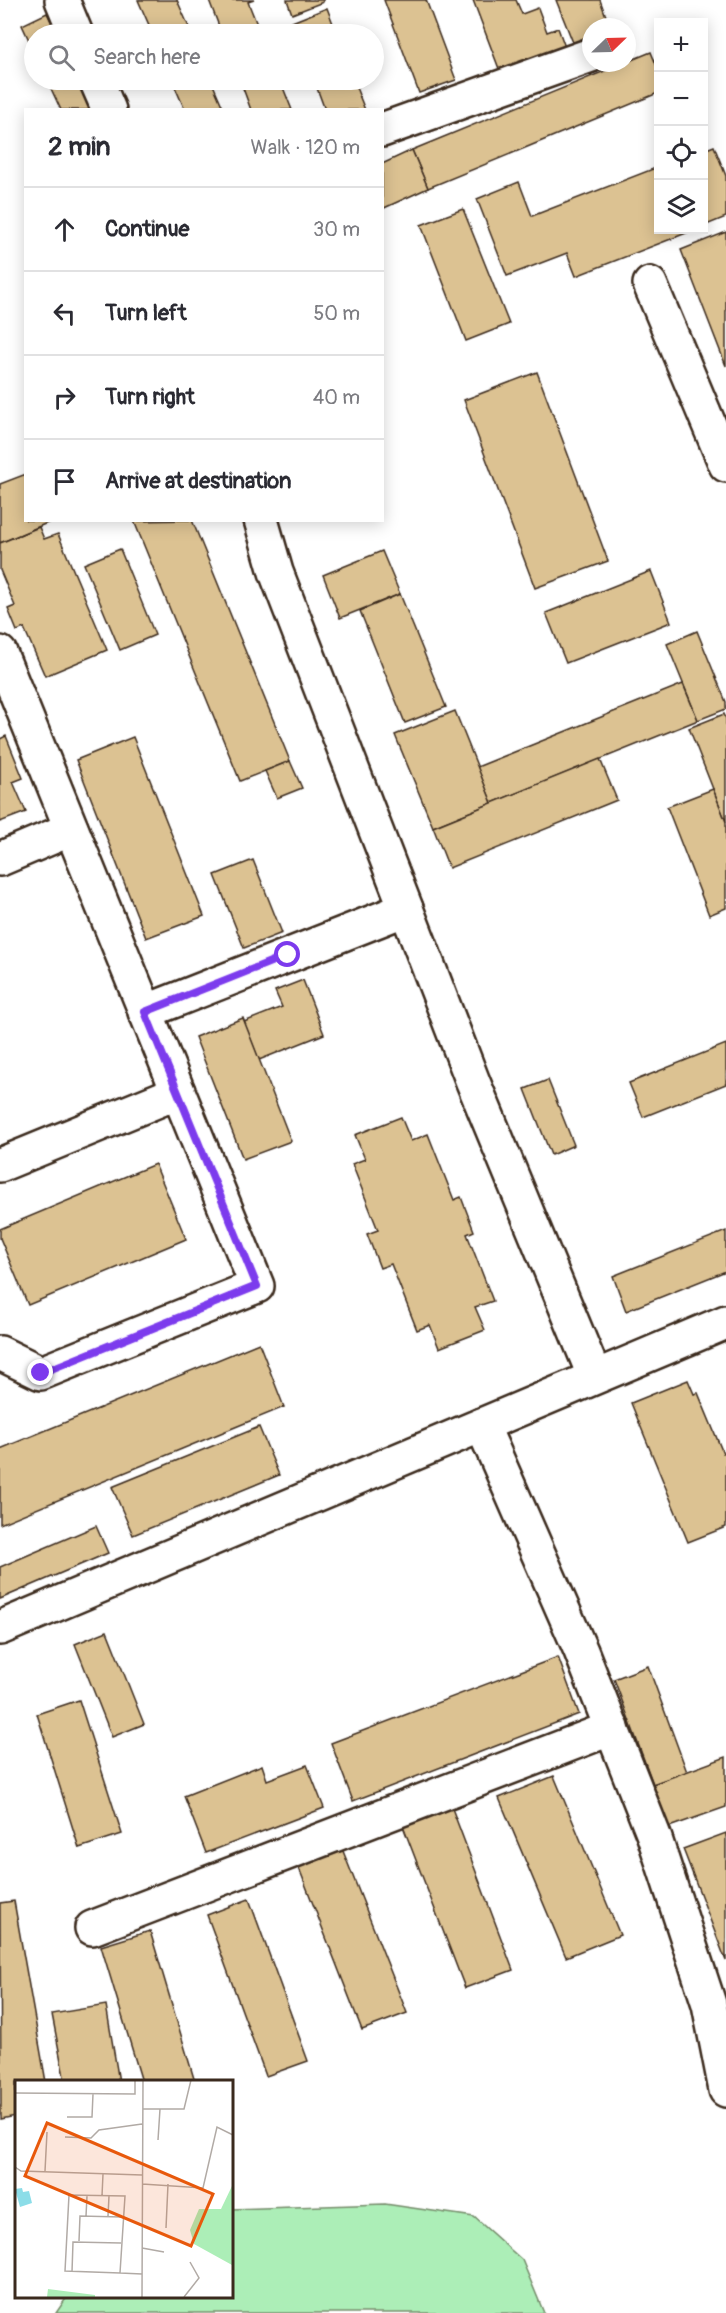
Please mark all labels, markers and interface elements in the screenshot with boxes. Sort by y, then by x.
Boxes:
north arrow [582,18,636,72]
map controls [654,18,708,234]
button: + [654,18,708,72]
search box [24,24,384,90]
icon: search [45,41,78,74]
text: Search here [93,43,200,71]
button: − [654,72,708,126]
button: locate [654,126,708,180]
text: 2 min [48,131,110,163]
text: Walk · 120 m [251,135,360,160]
button: layers [654,180,708,234]
icon: ahead [48,213,81,246]
text: Continue [105,215,189,243]
text: 30 m [313,217,360,242]
icon: left [48,297,81,330]
text: Turn left [105,299,187,327]
text: 50 m [313,301,360,326]
icon: right [48,381,81,414]
text: Turn right [105,383,195,411]
text: 40 m [313,385,360,410]
icon: arrive [48,465,81,498]
text: Arrive at destination [105,467,291,495]
route start [274,941,300,967]
route end [27,1359,53,1385]
inset map [15,2080,232,2298]

